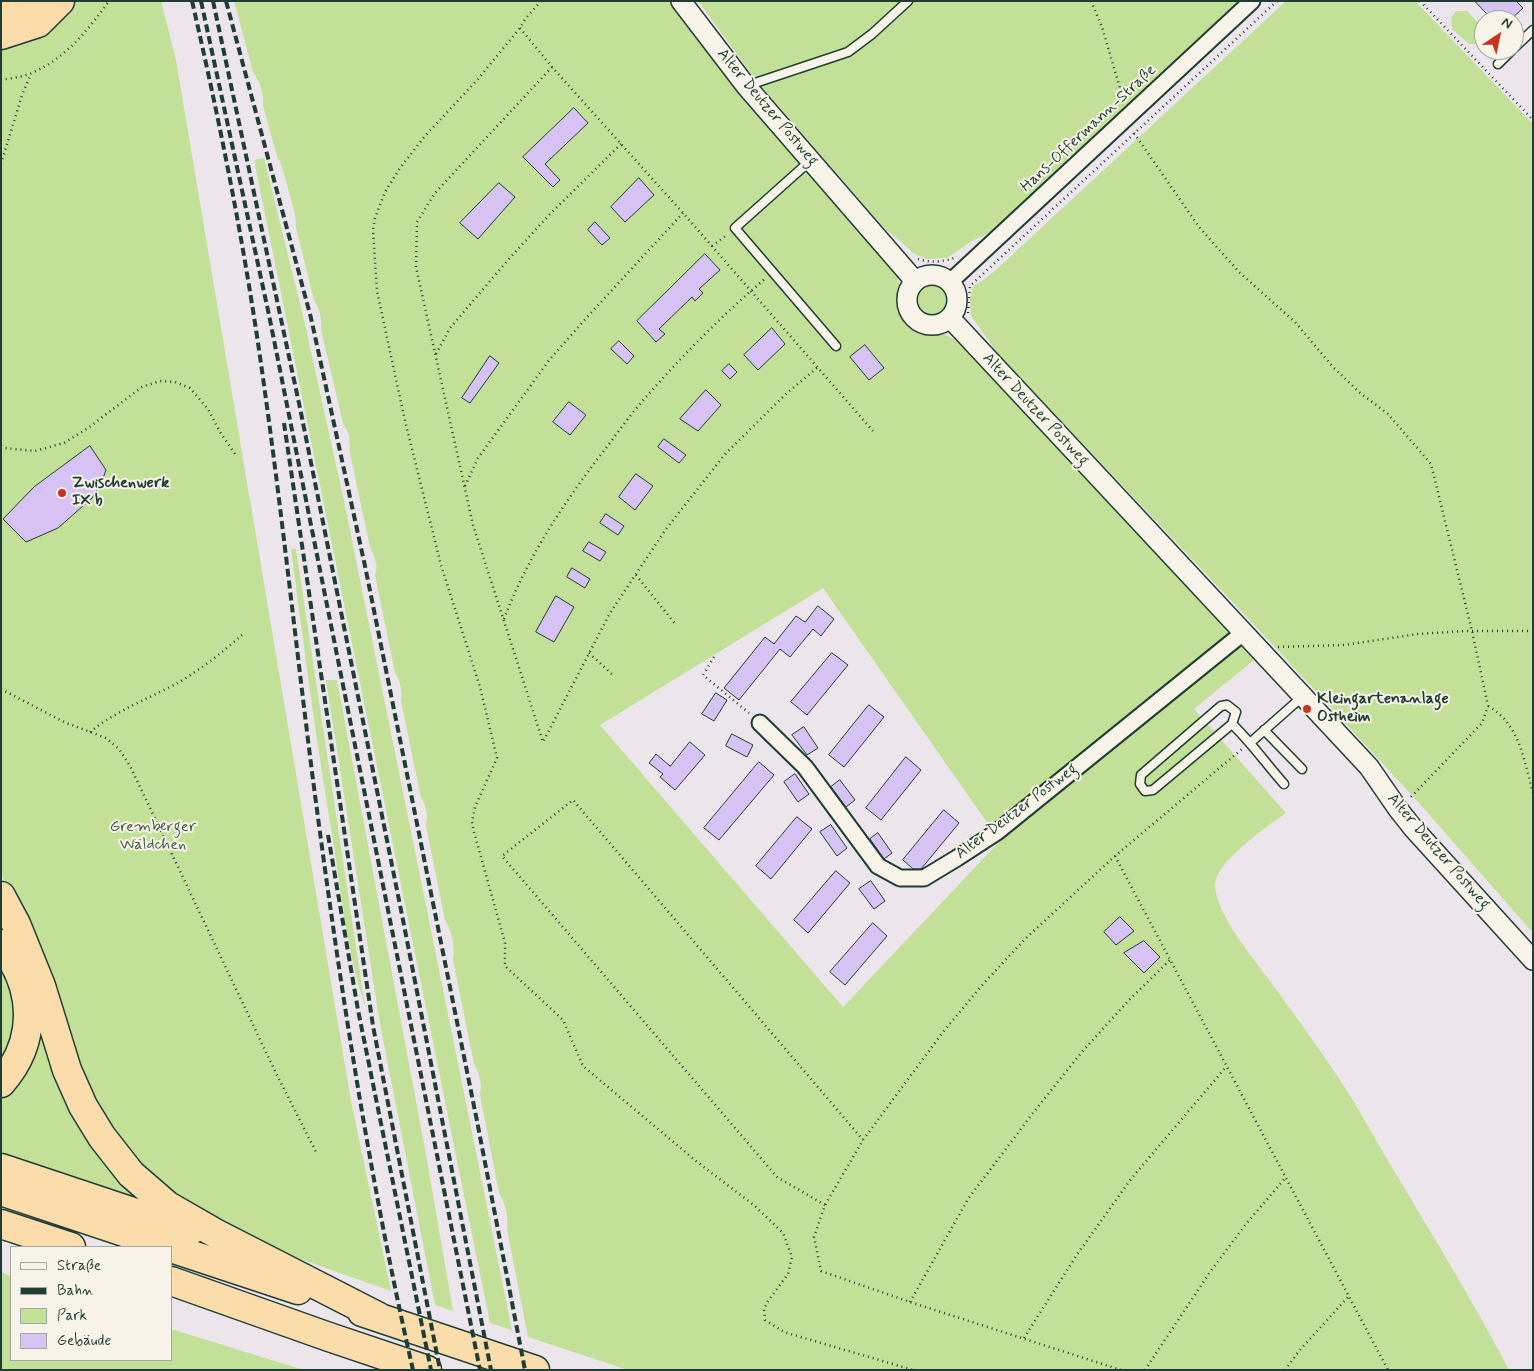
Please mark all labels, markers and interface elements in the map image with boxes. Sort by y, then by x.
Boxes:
north arrow [1474,10,1524,60]
text: N [1498,13,1516,33]
street label: Alter Deutzer Postweg [712,45,822,171]
street label: Hans-Offermann-Straße [1017,61,1161,197]
street label: Alter Deutzer Postweg [978,349,1092,471]
place label: Zwischenwerk IX b [72,474,169,512]
marker: Zwischenwerk IX b [56,487,68,499]
place label: Kleingartenanlage Ostheim [1317,690,1449,728]
marker: Kleingartenanlage Ostheim [1301,703,1313,715]
street label: Alter Deutzer Postweg [952,760,1082,864]
street label: Alter Deutzer Postweg [1382,790,1494,914]
park label: Gremberger Wäldchen [110,818,196,856]
legend [10,1246,172,1361]
text: Straße [57,1256,101,1276]
text: Bahn [57,1281,94,1301]
text: Park [57,1306,87,1326]
text: Gebäude [57,1331,111,1351]

